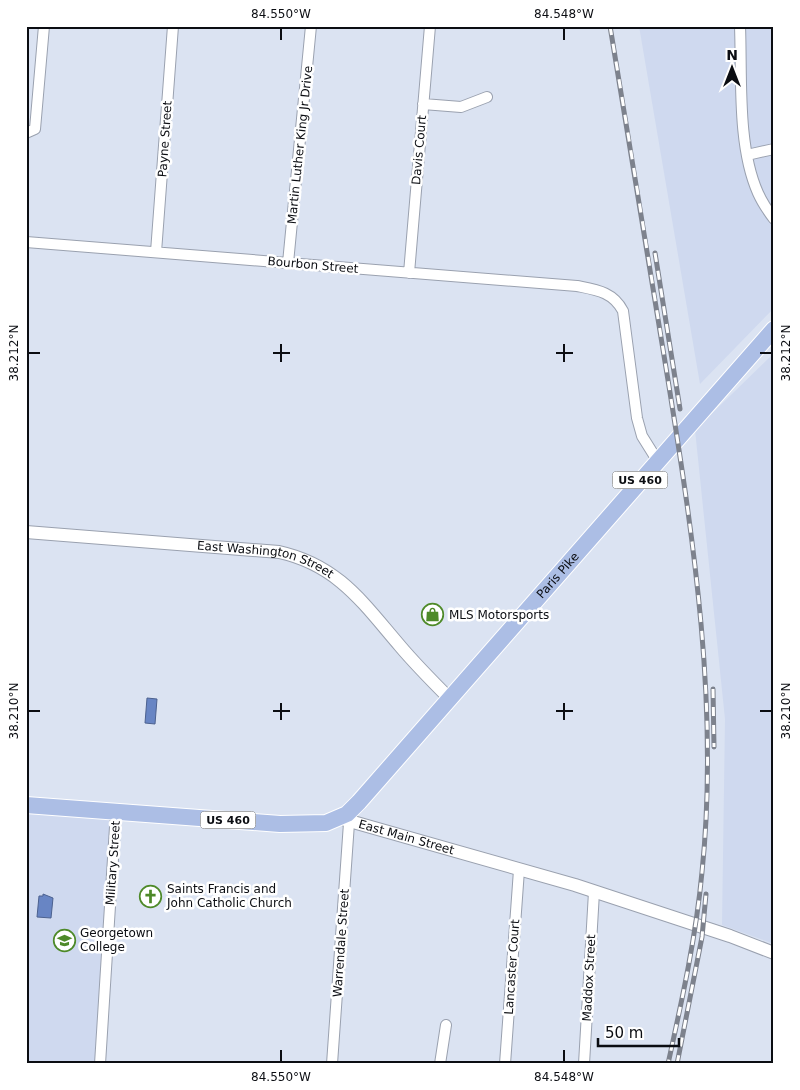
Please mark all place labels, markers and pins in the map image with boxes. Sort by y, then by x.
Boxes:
shop icon: MLS Motorsports [421,603,445,627]
place label: MLS Motorsports [449,608,549,622]
place label: Saints Francis and John Catholic Church [166,882,292,910]
church icon: Saints Francis and John Catholic Church [139,884,163,908]
place label: Georgetown College [80,926,153,954]
school or university icon: Georgetown College [52,928,76,952]

